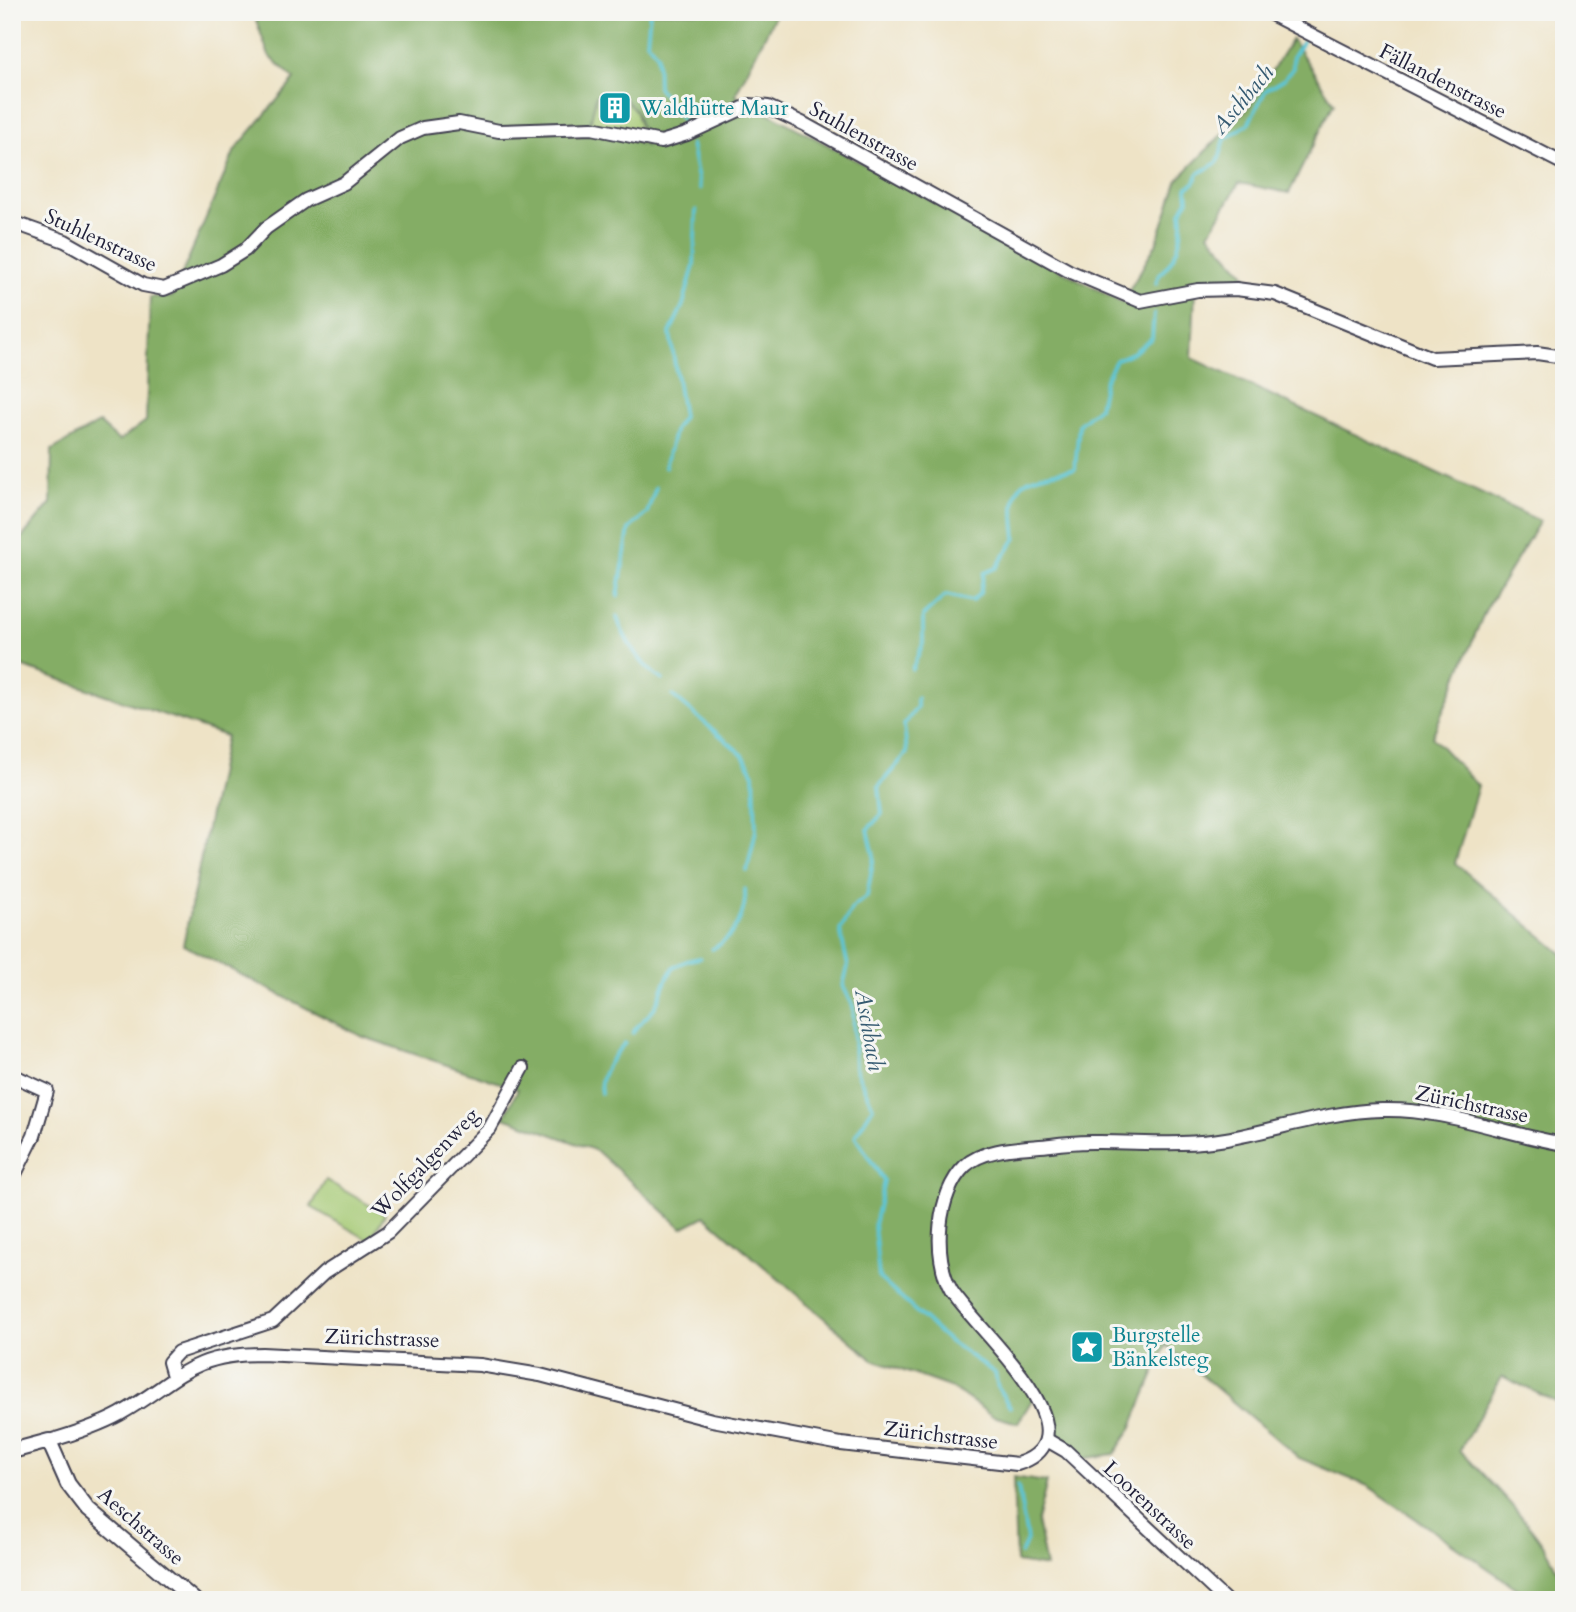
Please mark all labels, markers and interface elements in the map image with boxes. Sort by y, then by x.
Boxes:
street label: Fällandenstrasse [1374,37,1512,126]
water label: Aschbach [1203,58,1281,142]
building icon: Waldhütte Maur [596,89,634,127]
place label: Waldhütte Maur [639,94,789,123]
street label: Stuhlenstrasse [804,94,924,178]
street label: Stuhlenstrasse [40,202,162,279]
water label: Aschbach [847,986,892,1073]
street label: Zürichstrasse [1413,1078,1531,1131]
street label: Wolfgalgenweg [364,1101,486,1226]
place label: Burgstelle Bänkelsteg [1112,1321,1209,1374]
street label: Zürichstrasse [324,1322,440,1355]
place icon: Burgstelle Bänkelsteg [1068,1328,1106,1366]
street label: Zürichstrasse [882,1414,1000,1457]
street label: Loorenstrasse [1096,1454,1203,1556]
street label: Aeschstrasse [91,1480,190,1572]

